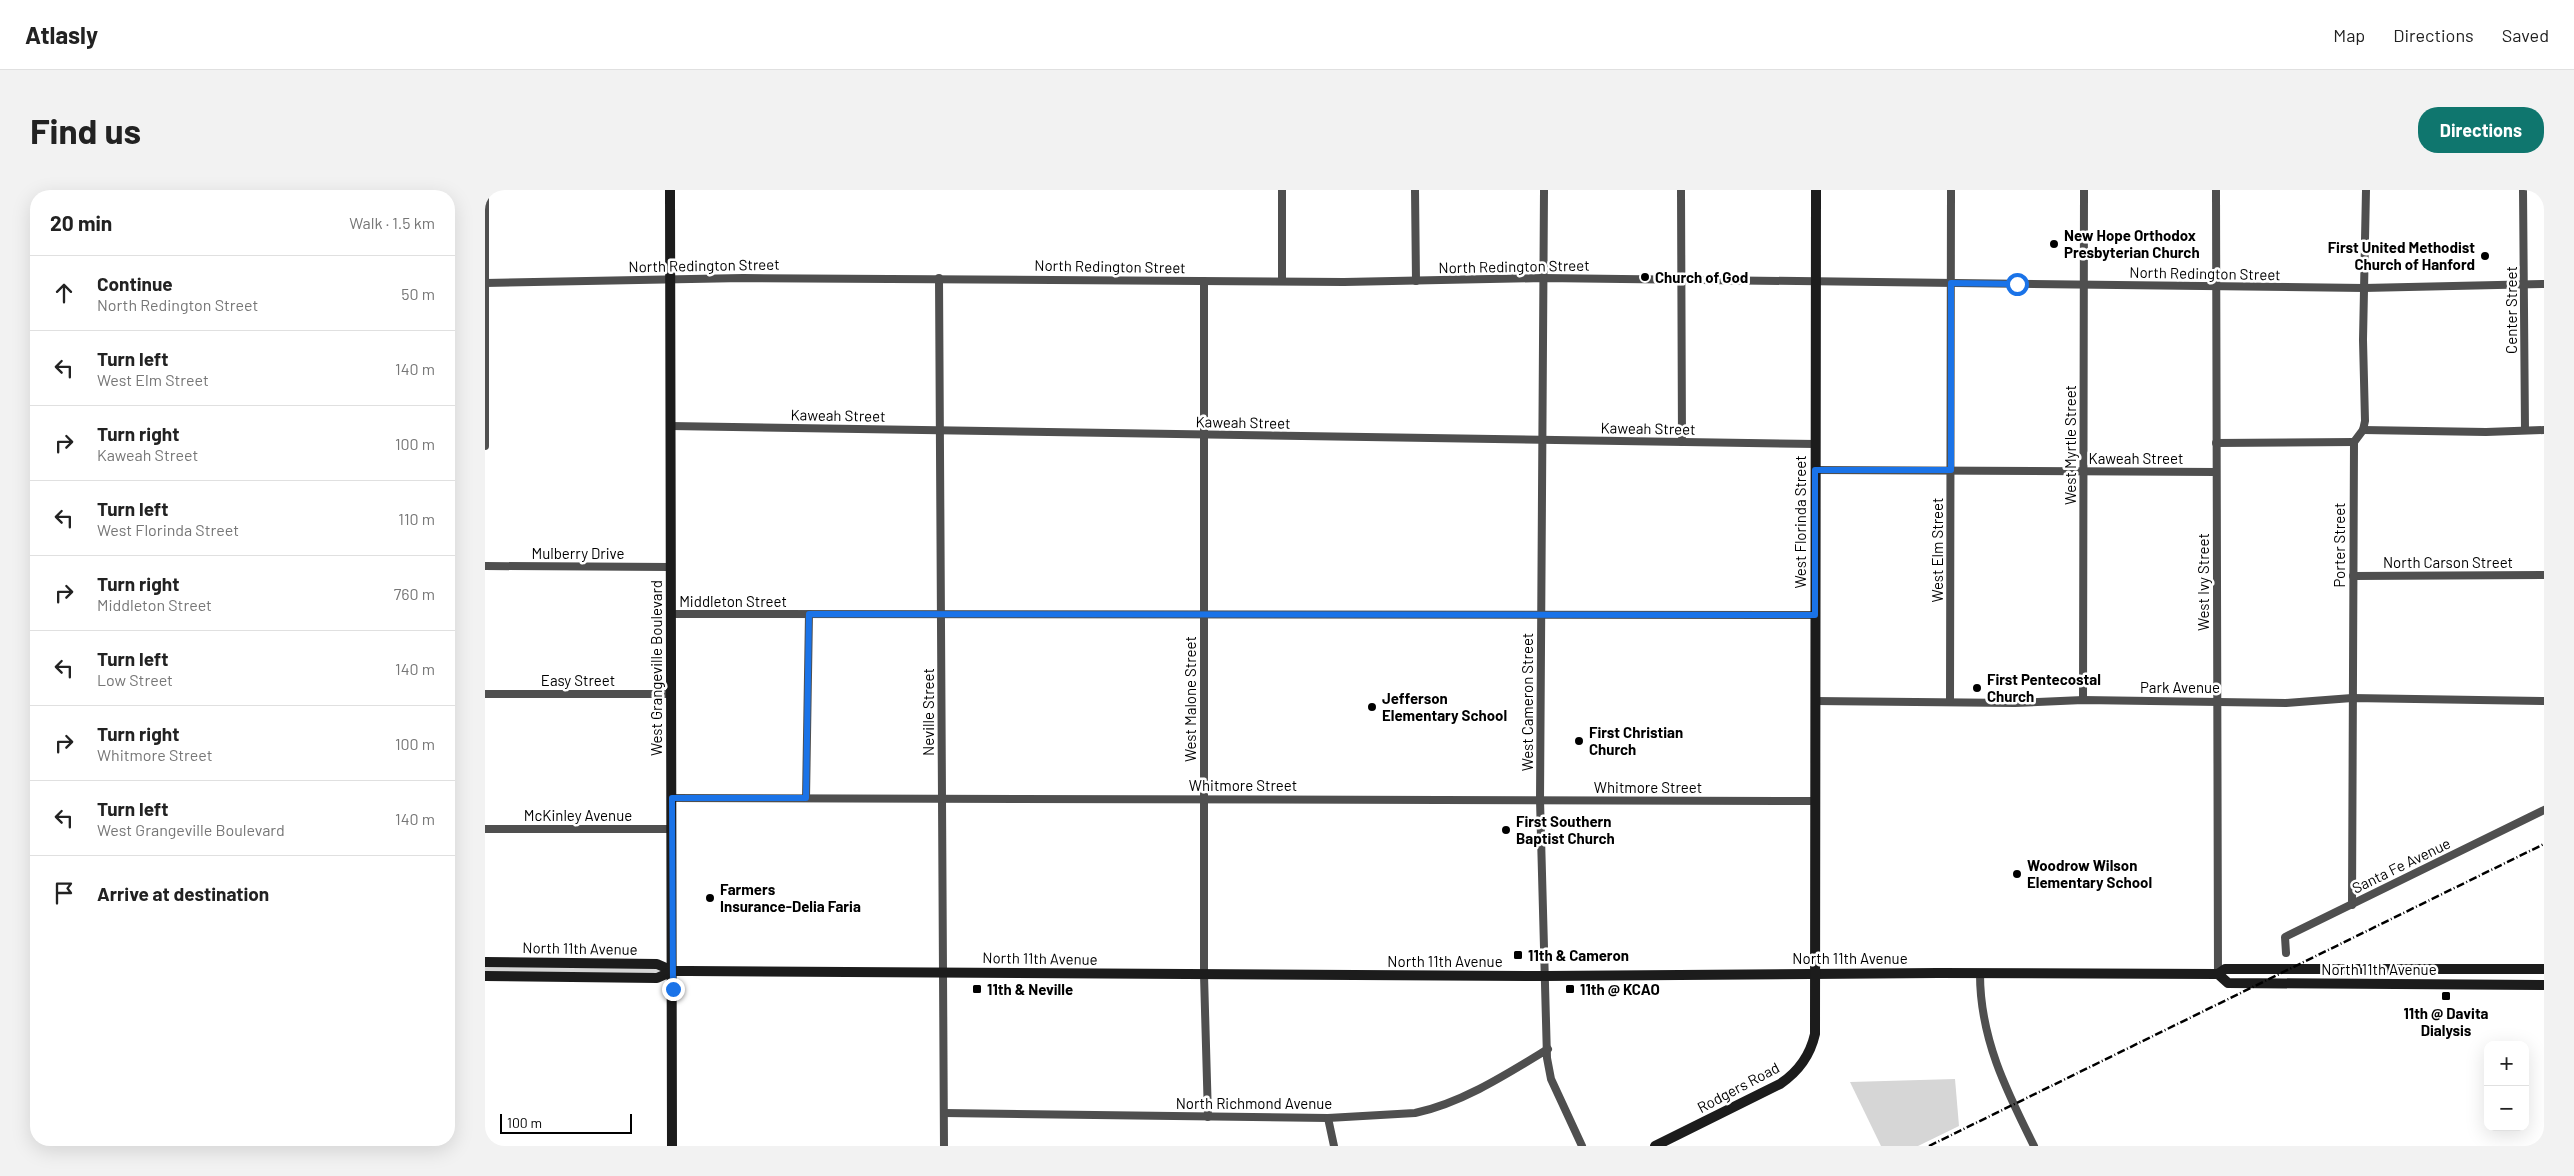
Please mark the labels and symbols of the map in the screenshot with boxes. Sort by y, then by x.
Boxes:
place label: New Hope Orthodox Presbyterian Church [2064,226,2200,261]
marker: New Hope Orthodox Presbyterian Church [2048,238,2060,250]
place label: First United Methodist Church of Hanford [2328,238,2475,273]
marker: First United Methodist Church of Hanford [2479,250,2491,262]
street label: North Redington Street [628,255,780,275]
street label: North Redington Street [1034,256,1186,276]
street label: North Redington Street [1438,256,1590,276]
street label: North Redington Street [2129,263,2281,283]
street label: Center Street [2502,266,2520,354]
place label: Church of God [1655,268,1748,286]
marker: Church of God [1639,271,1651,283]
route start [2006,273,2029,296]
street label: West Myrtle Street [2061,385,2079,505]
street label: Kaweah Street [790,405,886,425]
street label: Kaweah Street [1195,412,1291,432]
street label: Kaweah Street [1600,418,1696,438]
street label: Kaweah Street [2089,449,2183,467]
street label: West Florinda Street [1791,455,1809,589]
street label: West Elm Street [1928,498,1946,602]
street label: Porter Street [2330,502,2348,588]
street label: West Ivy Street [2194,533,2212,631]
street label: Mulberry Drive [532,544,625,562]
street label: North Carson Street [2383,553,2513,571]
street label: West Grangeville Boulevard [647,580,665,756]
street label: Middleton Street [679,592,787,610]
street label: West Cameron Street [1518,633,1536,771]
street label: West Malone Street [1181,636,1199,762]
street label: Neville Street [919,668,937,756]
place label: First Pentecostal Church [1987,670,2101,705]
street label: Easy Street [541,671,615,689]
street label: Park Avenue [2140,678,2220,696]
marker: First Pentecostal Church [1971,682,1983,694]
place label: Jefferson Elementary School [1382,689,1507,724]
marker: Jefferson Elementary School [1366,701,1378,713]
place label: First Christian Church [1589,723,1683,758]
marker: First Christian Church [1573,735,1585,747]
street label: Whitmore Street [1189,776,1297,794]
street label: Whitmore Street [1594,778,1702,796]
street label: McKinley Avenue [524,806,632,824]
place label: First Southern Baptist Church [1516,812,1615,847]
marker: First Southern Baptist Church [1500,824,1512,836]
street label: Santa Fe Avenue [2349,833,2453,897]
place label: Woodrow Wilson Elementary School [2027,856,2152,891]
marker: Woodrow Wilson Elementary School [2011,868,2023,880]
place label: Farmers Insurance-Delia Faria [720,880,861,915]
marker: Farmers Insurance-Delia Faria [704,892,716,904]
street label: North 11th Avenue [522,938,638,958]
place label: 11th & Cameron [1528,946,1629,964]
street label: North 11th Avenue [982,948,1098,968]
marker: 11th & Cameron [1512,949,1524,961]
street label: North 11th Avenue [1792,949,1908,967]
street label: North 11th Avenue [1387,952,1503,970]
street label: North 11th Avenue [2321,960,2437,978]
route end [662,978,685,1001]
place label: 11th & Neville [987,980,1073,998]
place label: 11th @ KCAO [1580,980,1660,998]
marker: 11th & Neville [971,983,983,995]
marker: 11th @ KCAO [1564,983,1576,995]
marker: 11th @ Davita Dialysis [2440,990,2452,1002]
place label: 11th @ Davita Dialysis [2403,1004,2489,1039]
street label: Rodgers Road [1694,1058,1782,1116]
street label: North Richmond Avenue [1176,1094,1332,1112]
scale bar [500,1111,633,1134]

